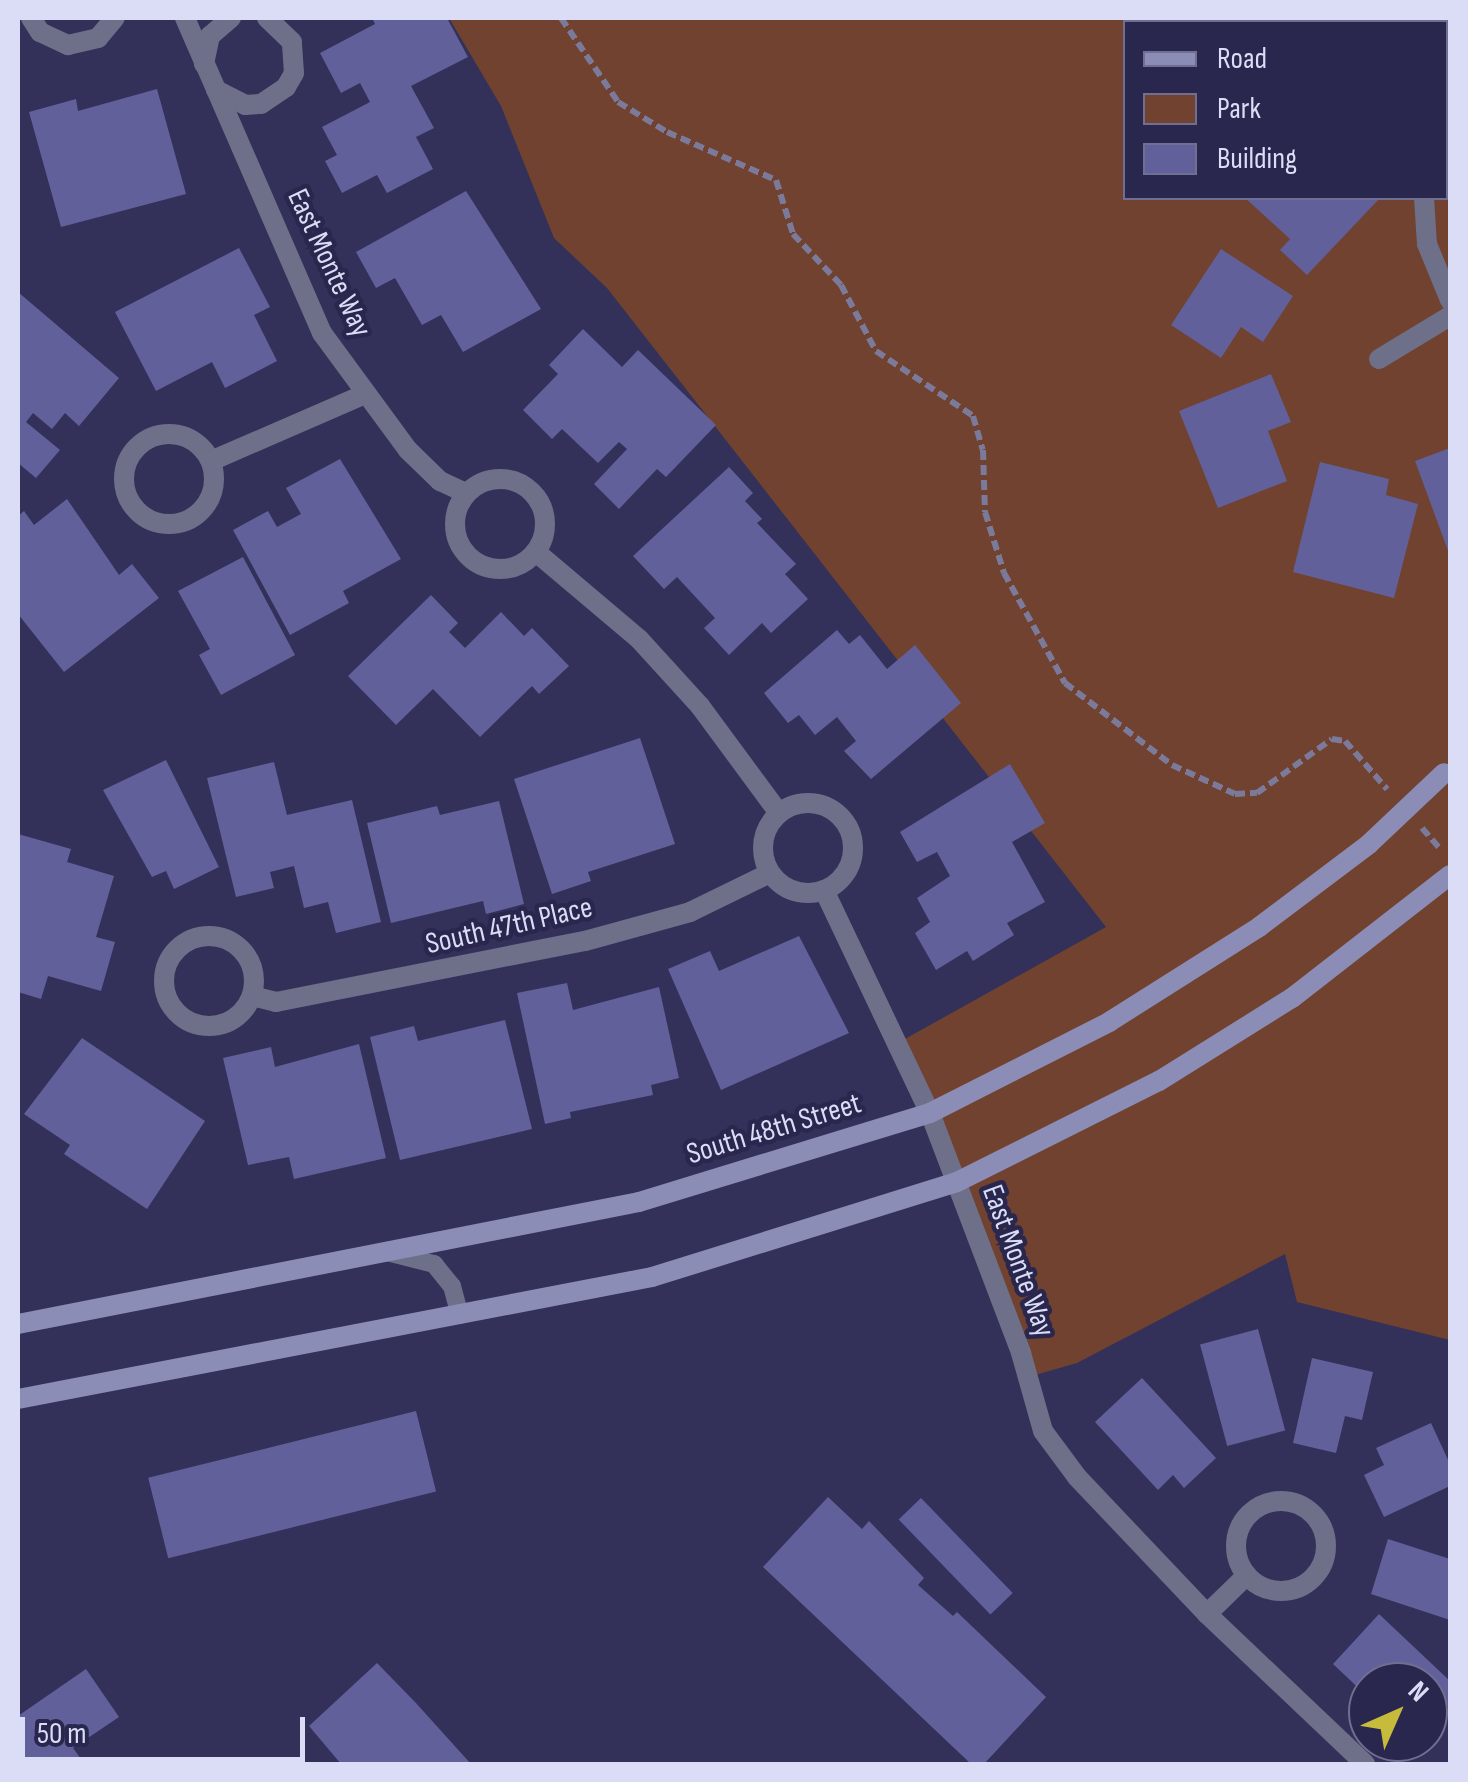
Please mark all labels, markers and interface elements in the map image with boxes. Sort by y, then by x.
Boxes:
legend [1123,20,1448,200]
text: Road [1217,41,1267,77]
text: Park [1217,91,1261,127]
text: Building [1217,141,1297,177]
street label: East Monte Way [279,183,379,343]
street label: South 47th Place [422,889,596,963]
street label: South 48th Street [682,1085,866,1173]
street label: East Monte Way [974,1180,1062,1342]
north arrow [1348,1662,1448,1762]
text: N [1401,1675,1435,1709]
scale bar [25,1697,310,1759]
text: 50 m [37,1716,86,1752]

